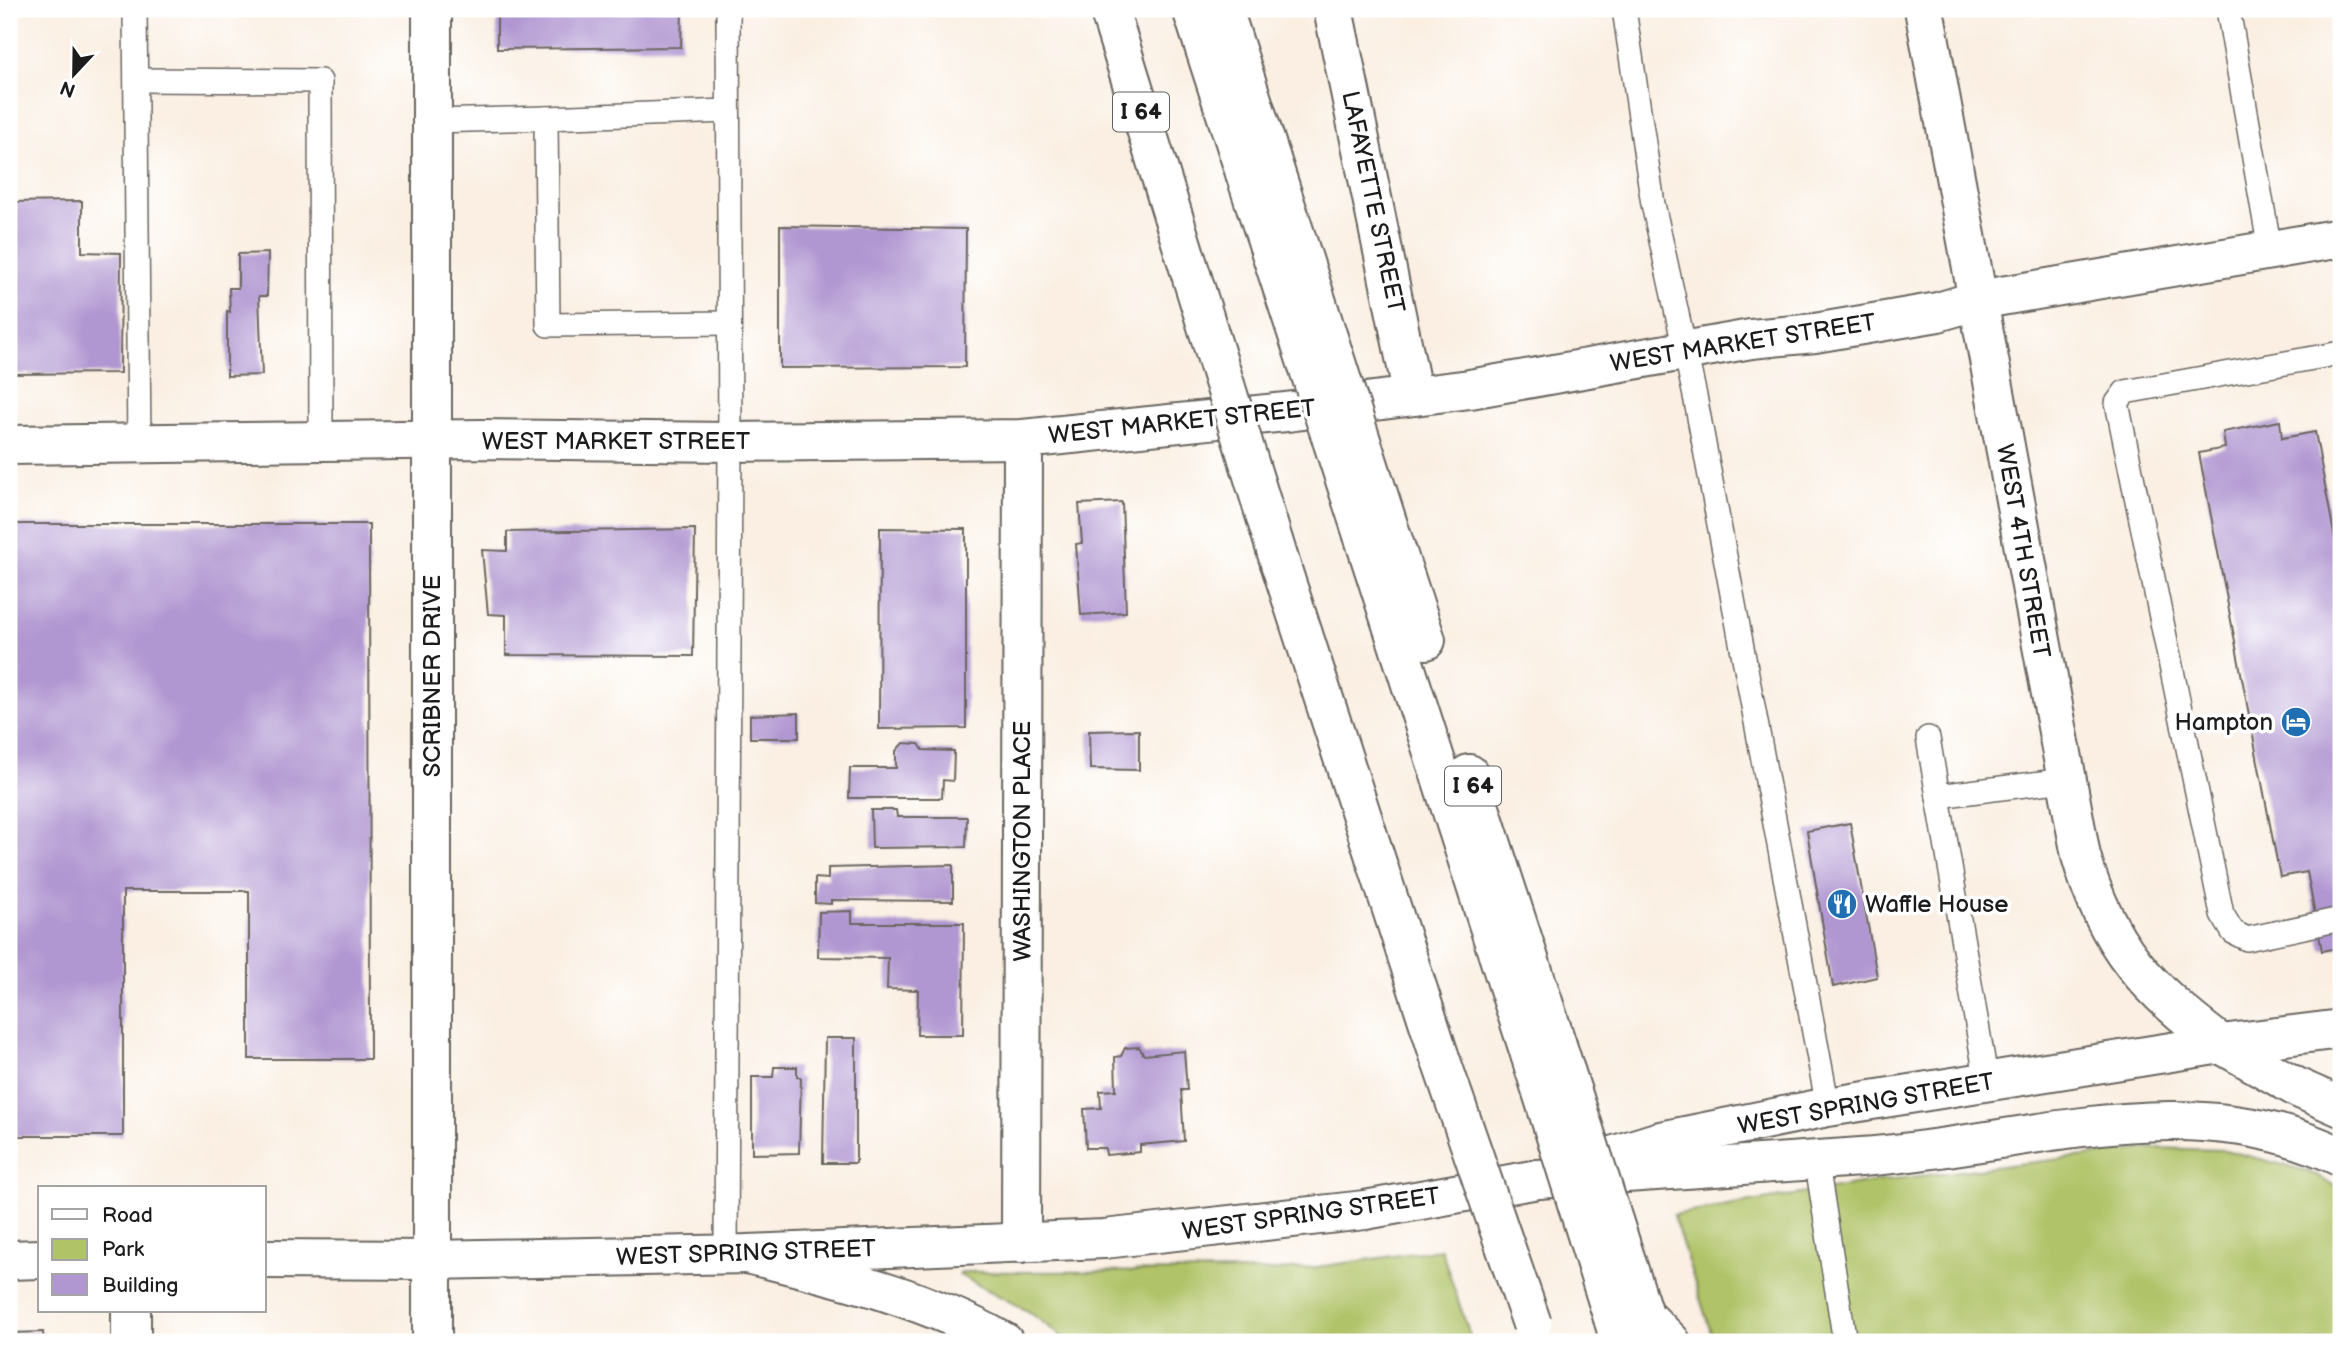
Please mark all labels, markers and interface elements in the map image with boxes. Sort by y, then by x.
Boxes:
north arrow [38,38,108,108]
text: N [57,75,79,102]
street label: LAFAYETTE STREET [1335,88,1411,316]
road number: I 64 [1113,92,1169,132]
street label: WEST MARKET STREET [1608,308,1878,378]
street label: WEST MARKET STREET [1047,393,1318,450]
street label: WEST MARKET STREET [482,427,751,456]
street label: WEST 4TH STREET [1990,442,2056,661]
street label: SCRIBNER DRIVE [418,575,447,777]
hotel icon: Hampton [2279,705,2313,739]
place label: Hampton [2175,708,2273,737]
street label: WASHINGTON PLACE [1008,721,1037,961]
road number: I 64 [1445,766,1501,806]
restaurant icon: Waffle House [1825,887,1859,921]
place label: Waffle House [1865,890,2008,919]
street label: WEST SPRING STREET [1735,1067,1997,1141]
street label: WEST SPRING STREET [1180,1181,1442,1246]
legend [38,1186,266,1312]
text: Road [102,1203,153,1228]
street label: WEST SPRING STREET [616,1234,877,1272]
text: Park [102,1237,145,1262]
text: Building [102,1273,178,1298]

